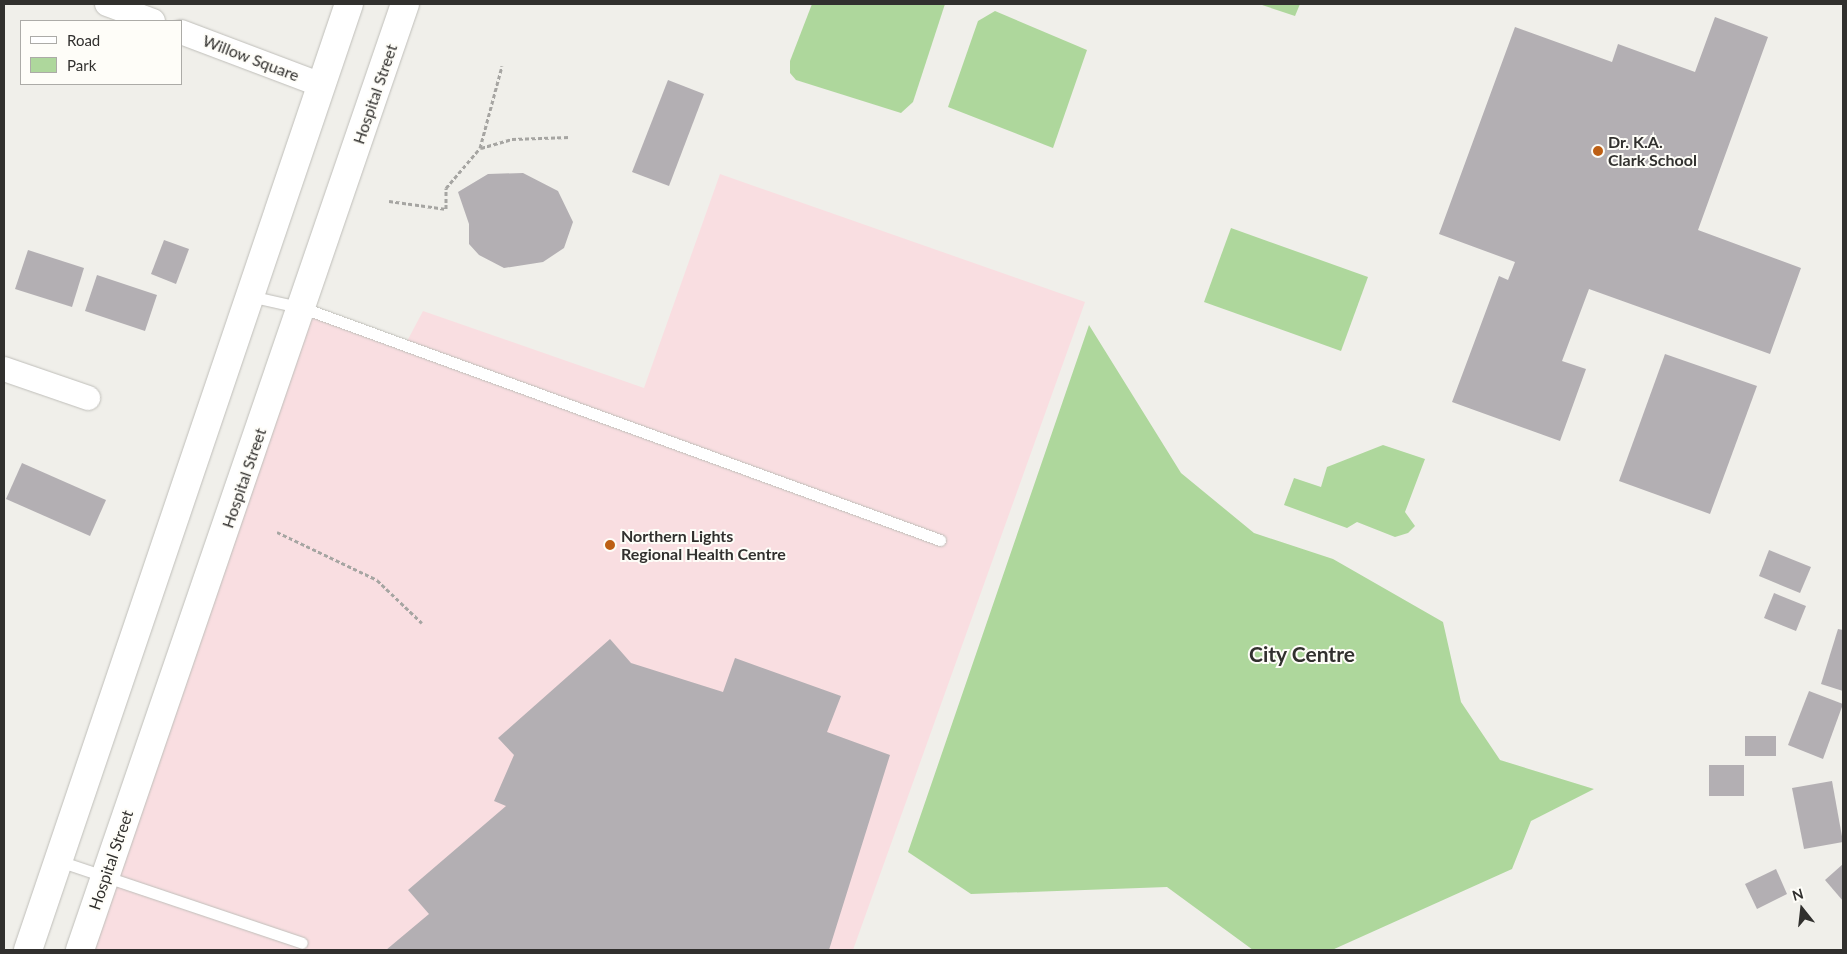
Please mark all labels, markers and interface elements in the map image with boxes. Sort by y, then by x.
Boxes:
legend [20,20,182,85]
text: Road [67,31,100,49]
street label: Willow Square [200,31,302,85]
street label: Hospital Street [349,41,401,147]
text: Park [67,56,96,74]
place label: Dr. K.A. Clark School [1608,132,1697,170]
marker: Dr. K.A. Clark School [1592,145,1604,157]
street label: Hospital Street [218,425,270,531]
place label: Northern Lights Regional Health Centre [621,526,786,564]
marker: Northern Lights Regional Health Centre [603,538,617,552]
district label: City Centre [1249,641,1355,667]
street label: Hospital Street [85,807,137,913]
north arrow [1777,884,1827,934]
text: N [1790,884,1805,904]

